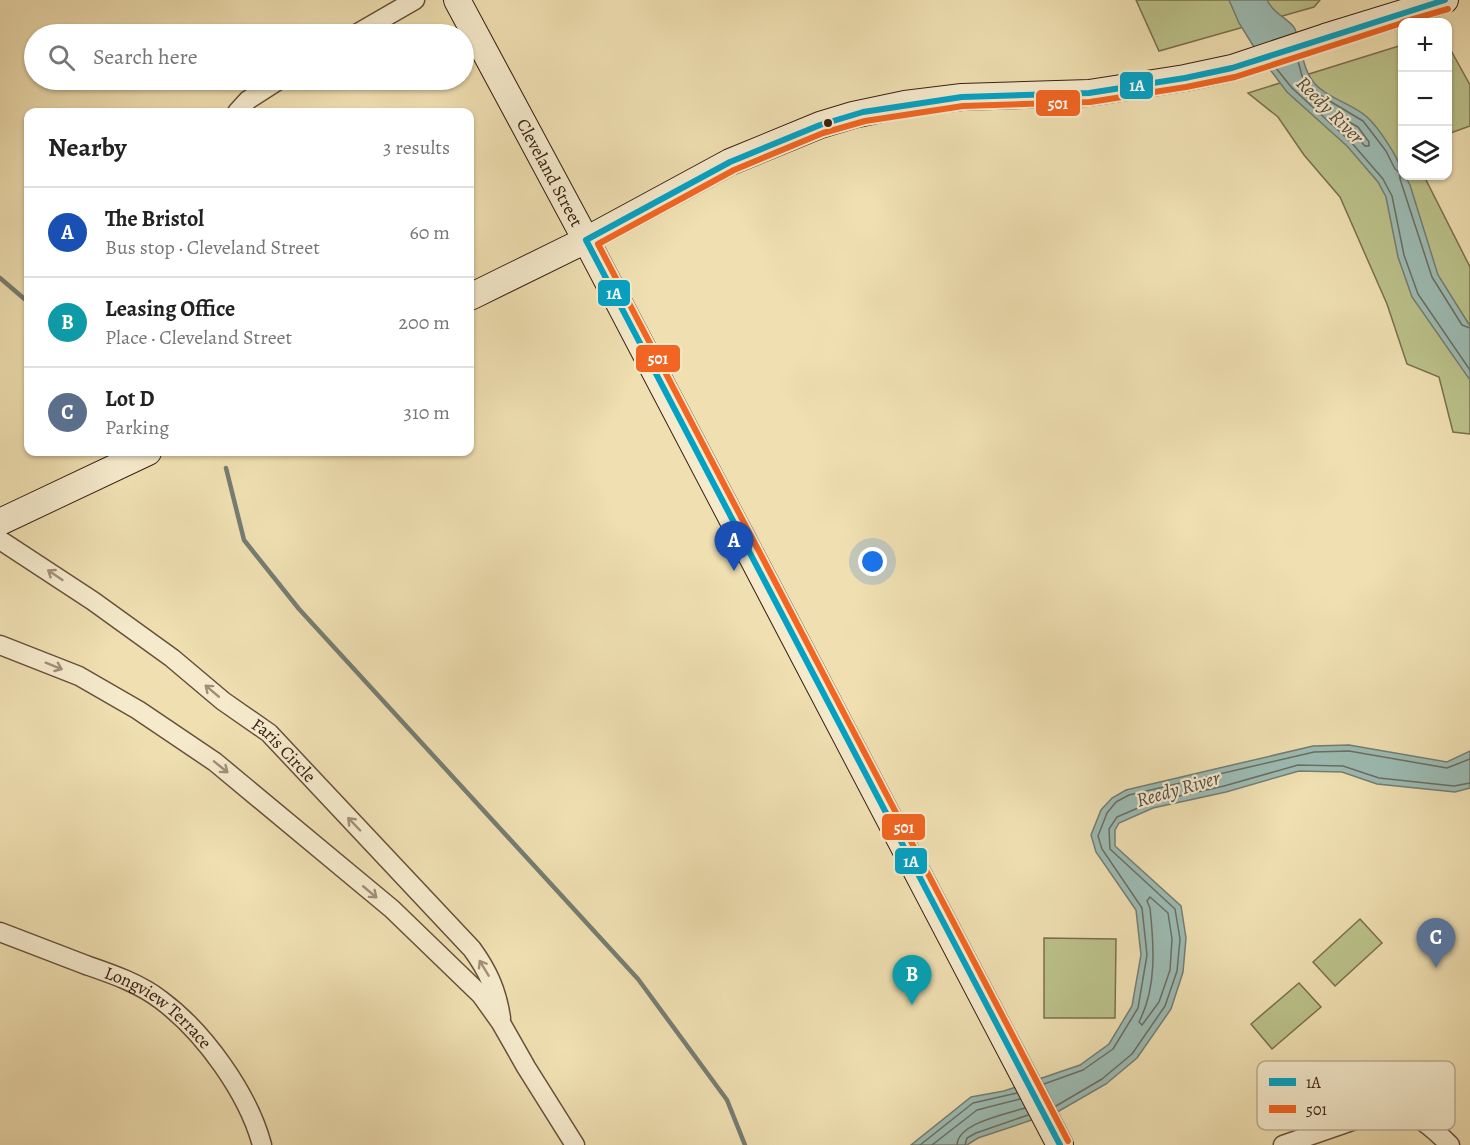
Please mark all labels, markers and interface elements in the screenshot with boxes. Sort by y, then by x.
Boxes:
map controls [1398,18,1452,180]
button: + [1398,18,1452,72]
search box [24,24,474,90]
icon: search [45,41,78,74]
text: Search here [93,42,198,72]
water label: Reedy River [1290,70,1371,151]
line badge: 1A [1119,71,1154,100]
button: − [1398,72,1452,126]
text: 1A [1129,75,1146,97]
line badge: 501 [1035,89,1081,117]
text: 501 [1048,93,1069,115]
street label: Cleveland Street [511,114,589,231]
unlabelled marker [822,117,834,129]
button: layers [1398,126,1452,180]
text: Nearby [48,130,127,165]
text: 3 results [383,134,450,161]
text: The Bristol [105,204,204,234]
text: A [61,219,74,246]
text: 60 m [410,219,450,246]
text: Bus stop · Cleveland Street [105,234,320,261]
line badge: 1A [597,279,631,307]
text: 1A [606,283,623,305]
text: Leasing Office [105,294,235,324]
text: B [61,309,74,336]
text: 200 m [399,309,450,336]
text: Place · Cleveland Street [105,324,292,351]
line badge: 501 [635,344,681,373]
text: 501 [648,348,669,370]
text: Lot D [105,384,154,414]
text: C [61,399,74,426]
text: 310 m [404,399,450,426]
text: Parking [105,414,169,441]
pin: A [714,522,754,571]
your location [858,547,887,576]
one-way arrow [47,569,64,581]
one-way arrow [45,661,63,672]
one-way arrow [204,685,220,698]
street label: Faris Circle [247,713,321,788]
one-way arrow [212,760,228,773]
water label: Reedy River [1133,764,1224,814]
line badge: 501 [881,813,926,841]
one-way arrow [346,816,361,831]
text: 501 [894,817,915,839]
line badge: 1A [894,847,928,875]
text: 1A [903,851,920,873]
one-way arrow [362,885,378,898]
pin: C [1416,918,1456,968]
pin: B [892,956,932,1005]
one-way arrow [478,960,490,977]
street label: Longview Terrace [101,961,217,1054]
legend [1257,1061,1455,1130]
text: 1A [1306,1072,1321,1094]
text: 501 [1306,1099,1327,1121]

